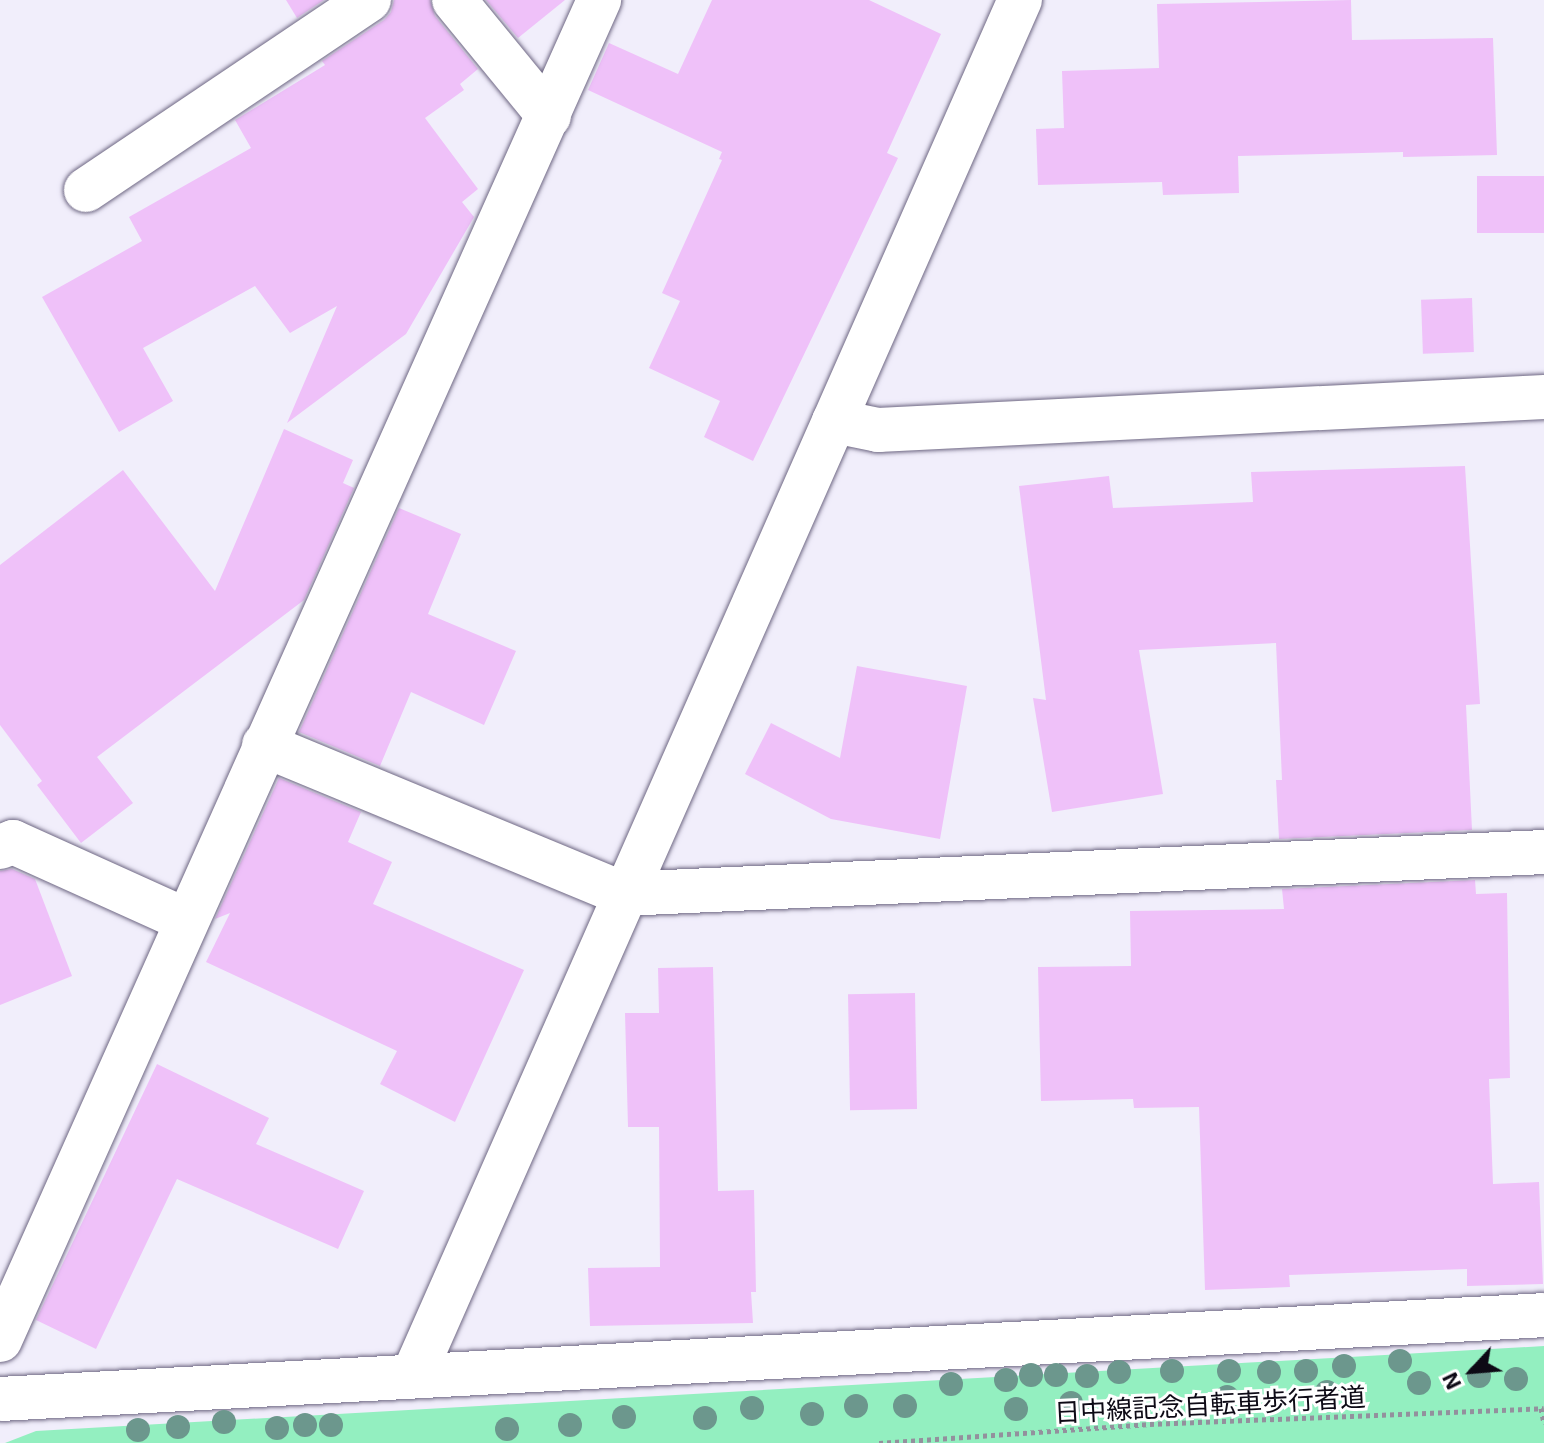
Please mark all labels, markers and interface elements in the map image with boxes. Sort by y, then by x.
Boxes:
north arrow [1432,1331,1512,1411]
text: N [1435,1369,1466,1394]
street label: 日中線記念自転車歩行者道 [1053,1380,1367,1428]

